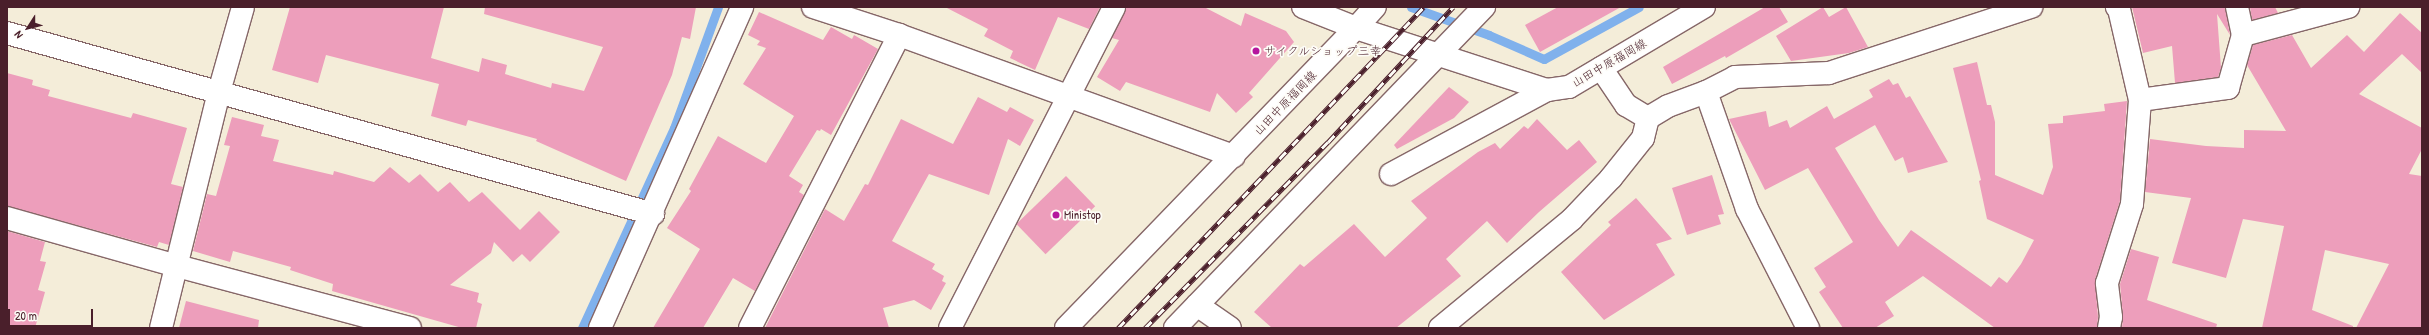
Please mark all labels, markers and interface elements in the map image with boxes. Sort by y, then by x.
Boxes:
north arrow [8,8,48,48]
text: N [11,29,26,42]
street label: 山田中原福岡線 [1569,36,1649,90]
place label: サイクルショップ三幸 [1264,44,1384,58]
marker: サイクルショップ三幸 [1251,46,1261,56]
street label: 山田中原福岡線 [1251,68,1319,138]
place label: Ministop [1064,208,1101,222]
marker: Ministop [1051,210,1061,220]
scale bar [10,301,95,327]
text: 20 m [15,307,37,324]

